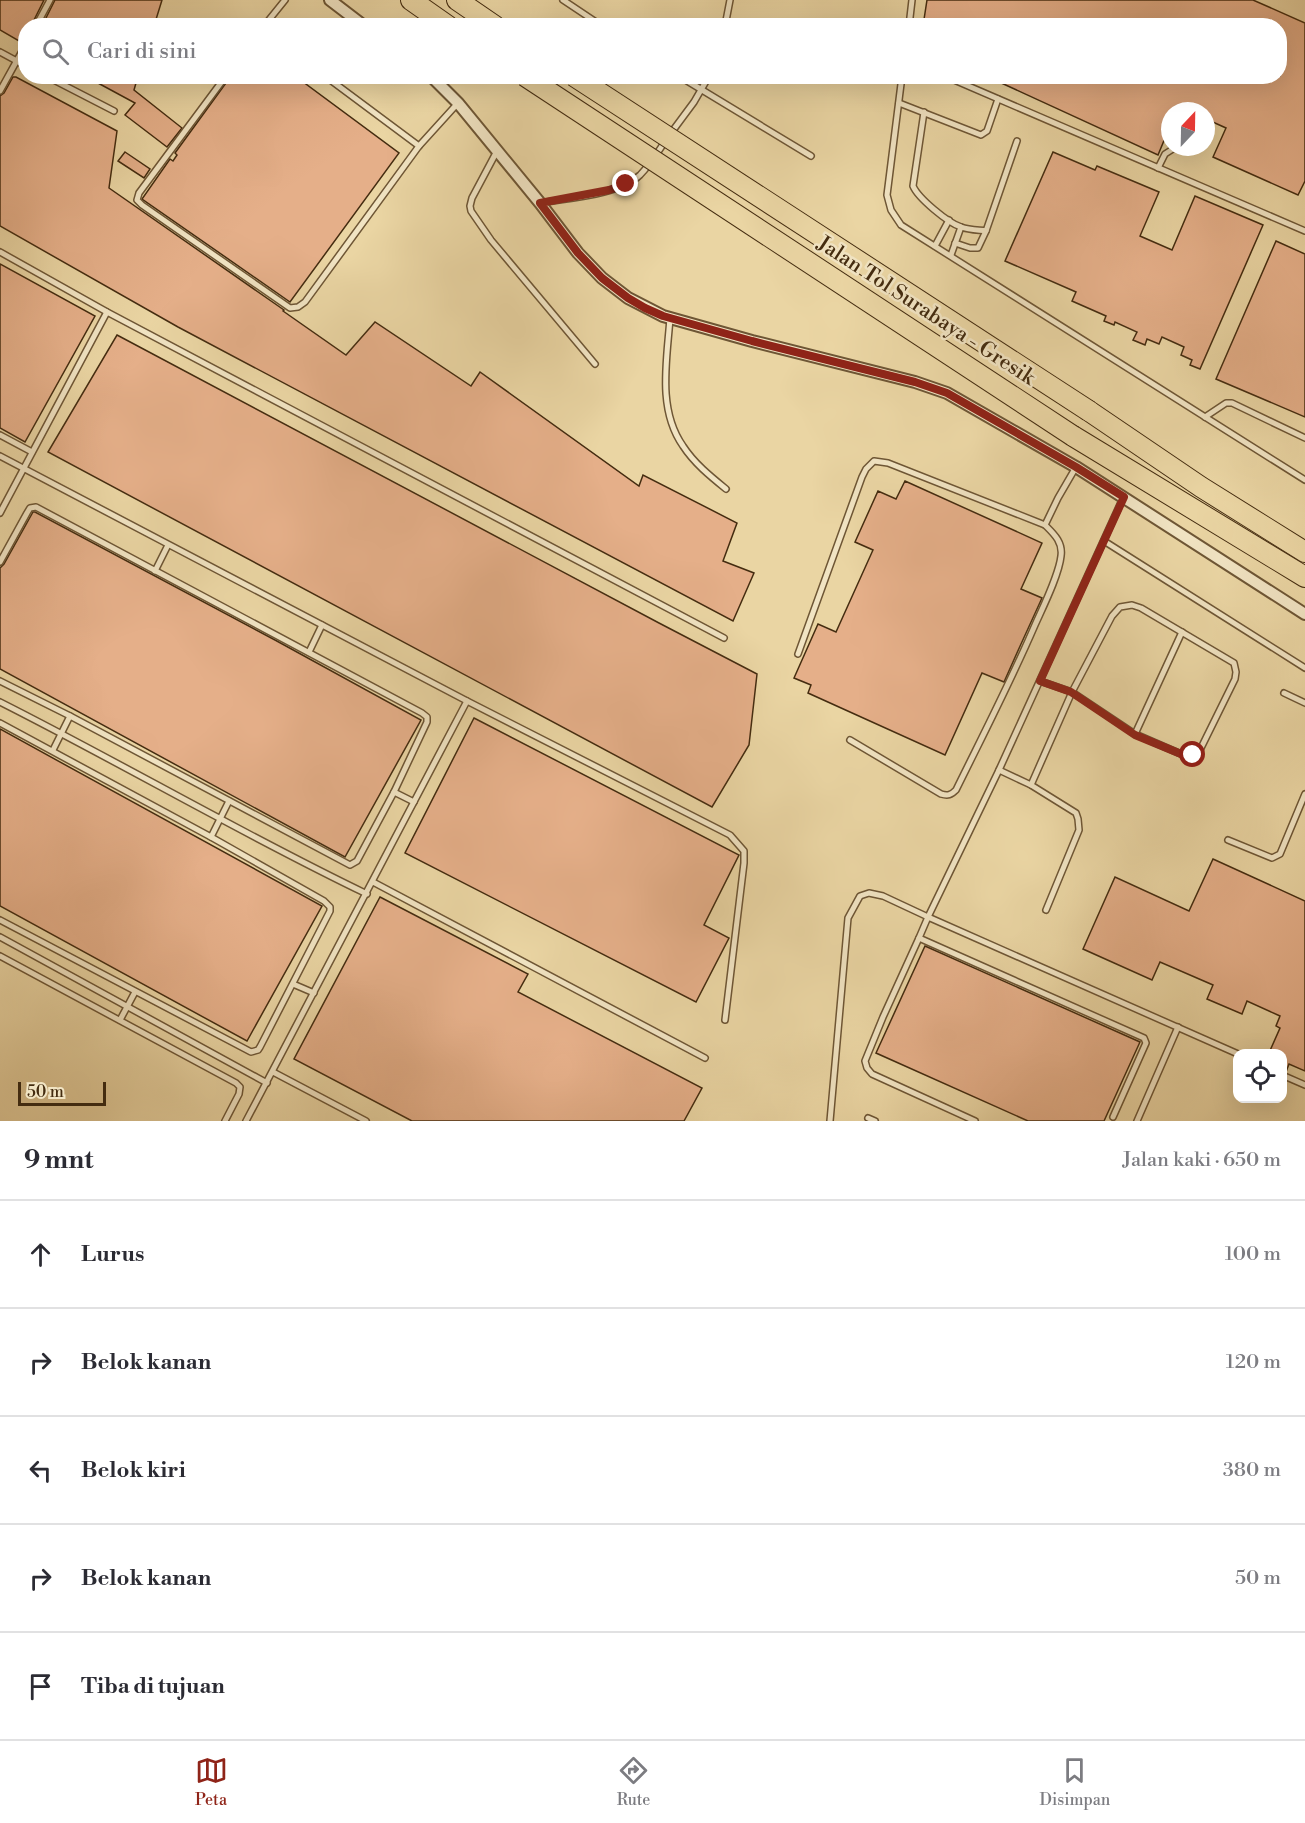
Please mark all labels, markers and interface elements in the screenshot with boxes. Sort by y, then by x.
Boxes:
search box [18,18,1287,84]
icon: search [39,35,72,68]
text: Cari di sini [87,38,197,65]
north arrow [1161,102,1215,156]
route end [612,170,638,196]
street label: Jalan Tol Surabaya - Gresik [811,230,1041,392]
route start [1179,741,1205,767]
map controls [1233,1049,1287,1103]
button: locate [1233,1049,1287,1103]
scale bar [18,1079,106,1106]
text: 50 m [27,1082,64,1102]
text: 9 mnt [24,1144,93,1176]
text: Jalan kaki · 650 m [1122,1148,1281,1173]
icon: ahead [24,1238,57,1271]
text: Lurus [81,1241,144,1268]
text: 100 m [1225,1242,1281,1267]
icon: right [24,1346,57,1379]
text: Belok kanan [81,1349,211,1376]
text: 120 m [1226,1350,1281,1375]
icon: left [24,1454,57,1487]
text: Belok kiri [81,1457,186,1484]
text: 380 m [1223,1458,1281,1483]
icon: right [24,1562,57,1595]
text: Belok kanan [81,1565,211,1592]
text: 50 m [1235,1566,1281,1591]
icon: arrive [24,1670,57,1703]
text: Tiba di tujuan [81,1673,225,1700]
tab: Peta [195,1754,228,1810]
tab: Rute [617,1754,650,1810]
tab: Disimpan [1040,1754,1110,1810]

